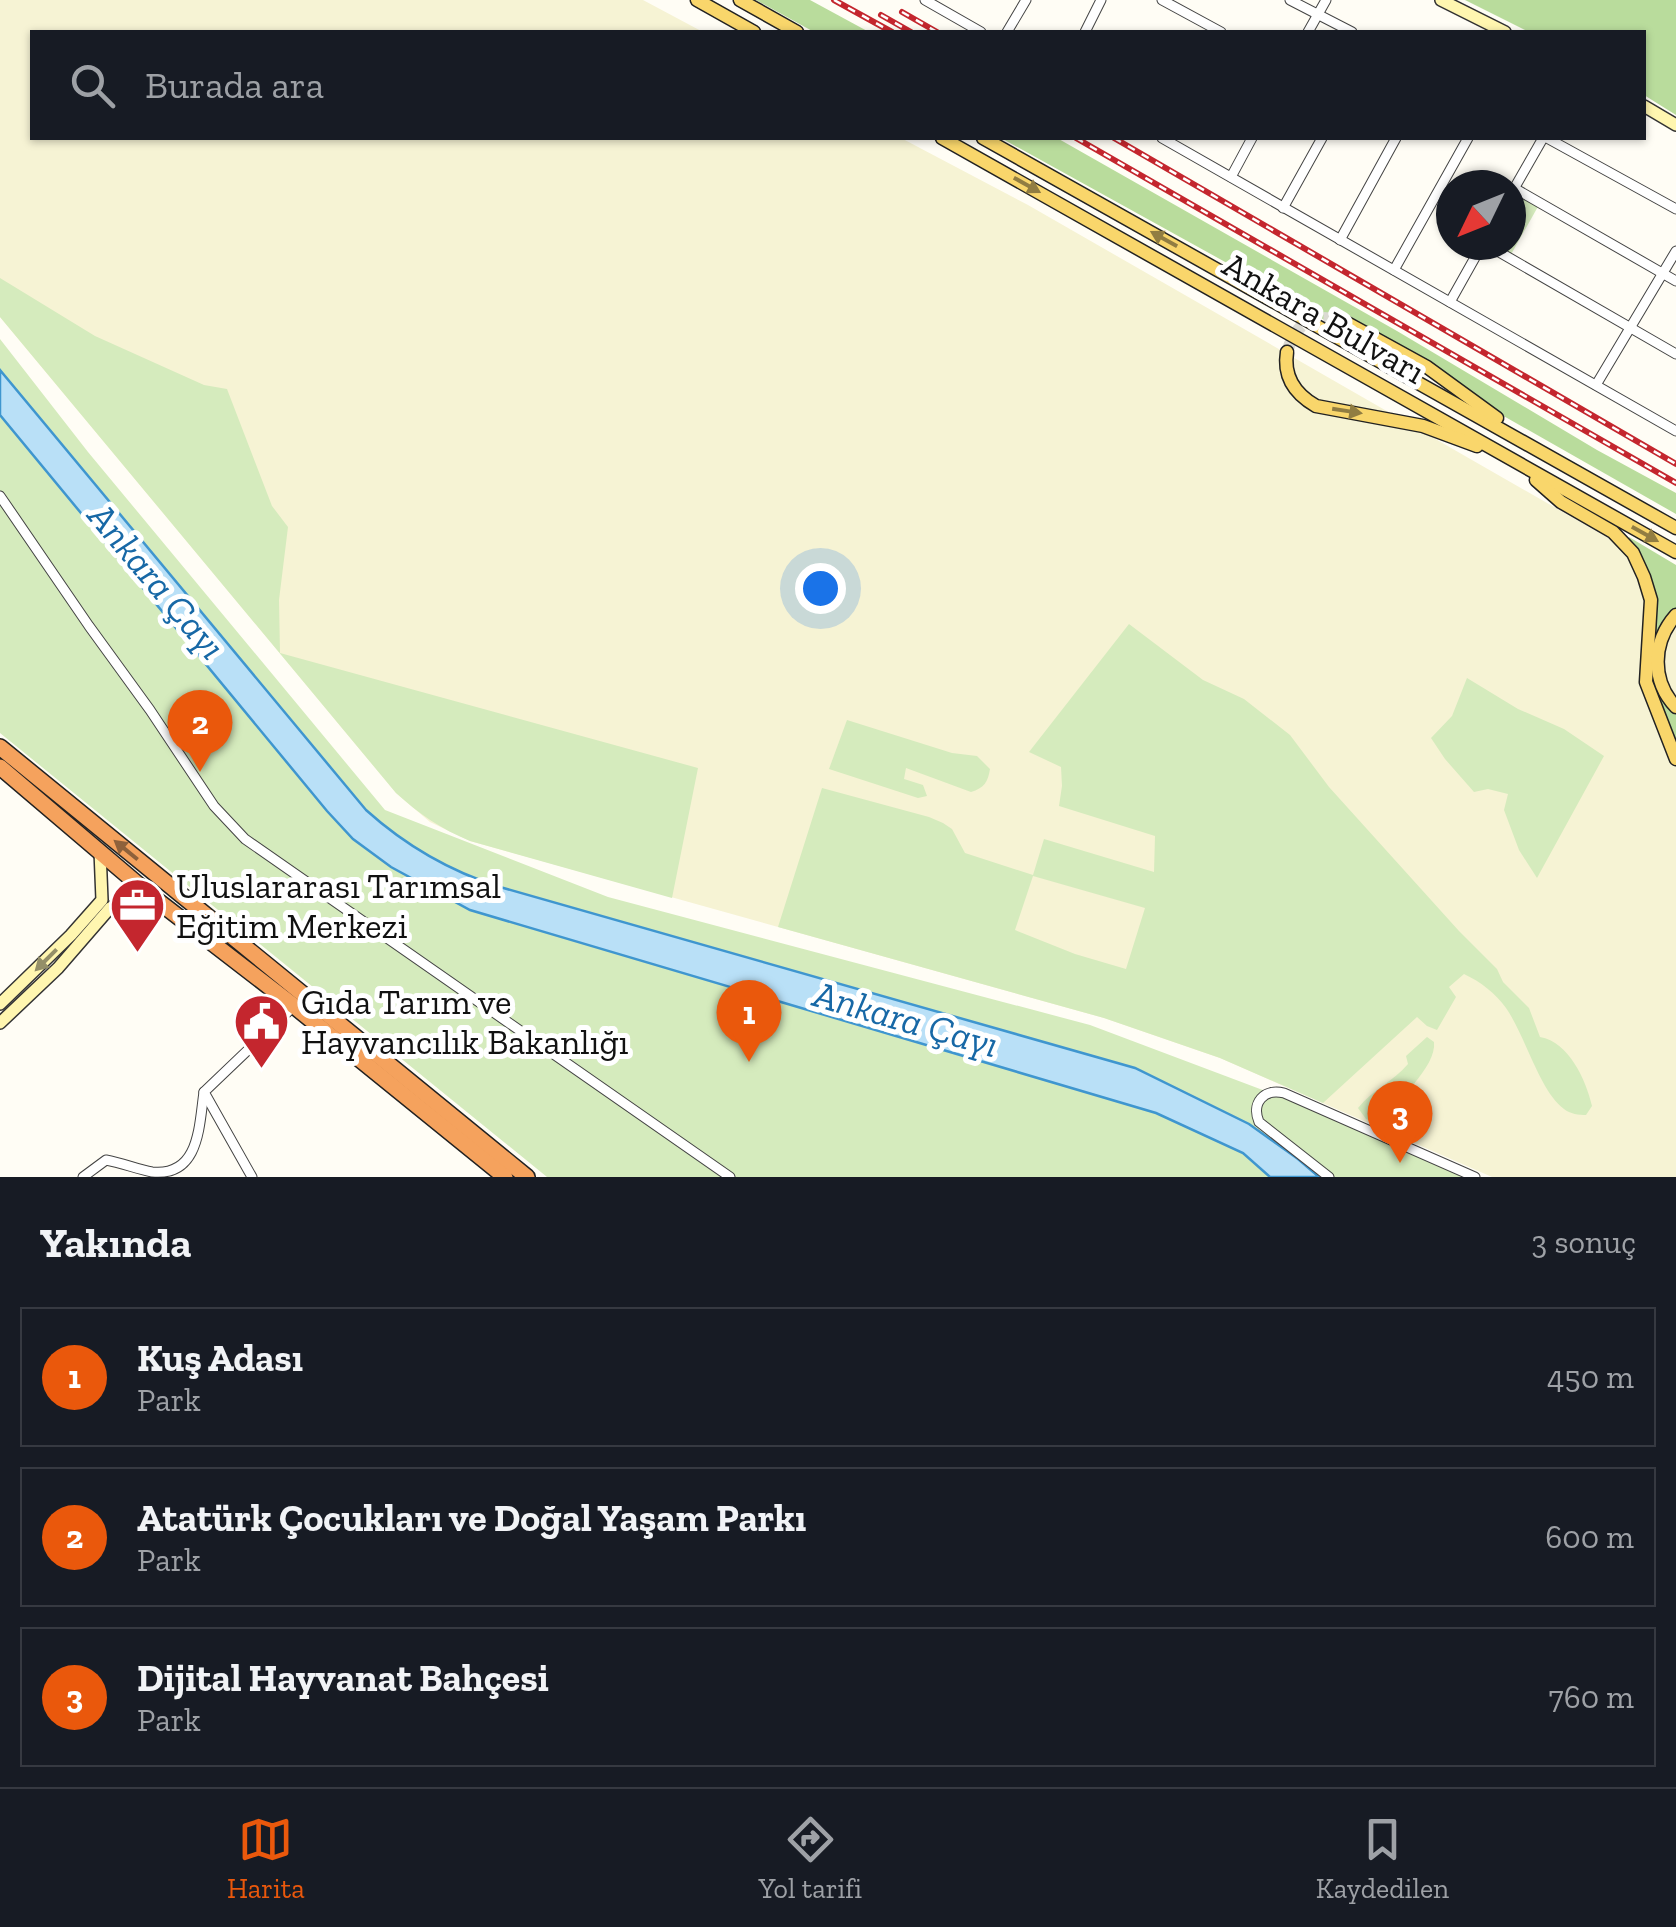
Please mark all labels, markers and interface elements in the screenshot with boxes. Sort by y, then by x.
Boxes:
search box [30,30,1646,140]
icon: search [65,58,120,113]
text: Burada ara [145,62,324,108]
north arrow [1436,170,1526,260]
one-way arrow [1012,176,1041,193]
one-way arrow [1150,231,1179,248]
street label: Ankara Bulvarı [1216,243,1433,393]
one-way arrow [1331,404,1363,419]
water label: Ankara Çayı [78,493,236,669]
one-way arrow [1630,526,1659,543]
your location [795,563,846,614]
pin: 2 [168,690,232,772]
one-way arrow [113,840,138,861]
place label: Uluslararası Tarımsal Eğitim Merkezi [176,865,501,947]
office icon: Uluslararası Tarımsal Eğitim Merkezi [107,876,167,955]
one-way arrow [34,948,58,972]
water label: Ankara Çayı [807,970,1004,1067]
pin: 1 [716,980,782,1062]
place label: Gıda Tarım ve Hayvancılık Bakanlığı [301,981,629,1063]
public building icon: Gıda Tarım ve Hayvancılık Bakanlığı [232,992,292,1071]
pin: 3 [1368,1080,1432,1163]
text: Yakında [40,1217,192,1268]
text: 3 sonuç [1532,1223,1636,1261]
text: Kuş Adası [137,1335,303,1381]
text: 1 [68,1358,81,1396]
text: 450 m [1547,1358,1634,1396]
text: Park [137,1381,201,1419]
text: Atatürk Çocukları ve Doğal Yaşam Parkı [137,1495,807,1541]
text: 2 [66,1518,83,1556]
text: 600 m [1545,1518,1634,1556]
text: Park [137,1541,201,1579]
text: Dijital Hayvanat Bahçesi [137,1655,549,1701]
text: 3 [66,1678,83,1716]
text: 760 m [1549,1678,1634,1716]
text: Park [137,1701,201,1739]
tab: Harita [227,1812,305,1905]
tab: Yol tarifi [759,1812,862,1905]
tab: Kaydedilen [1316,1812,1449,1905]

